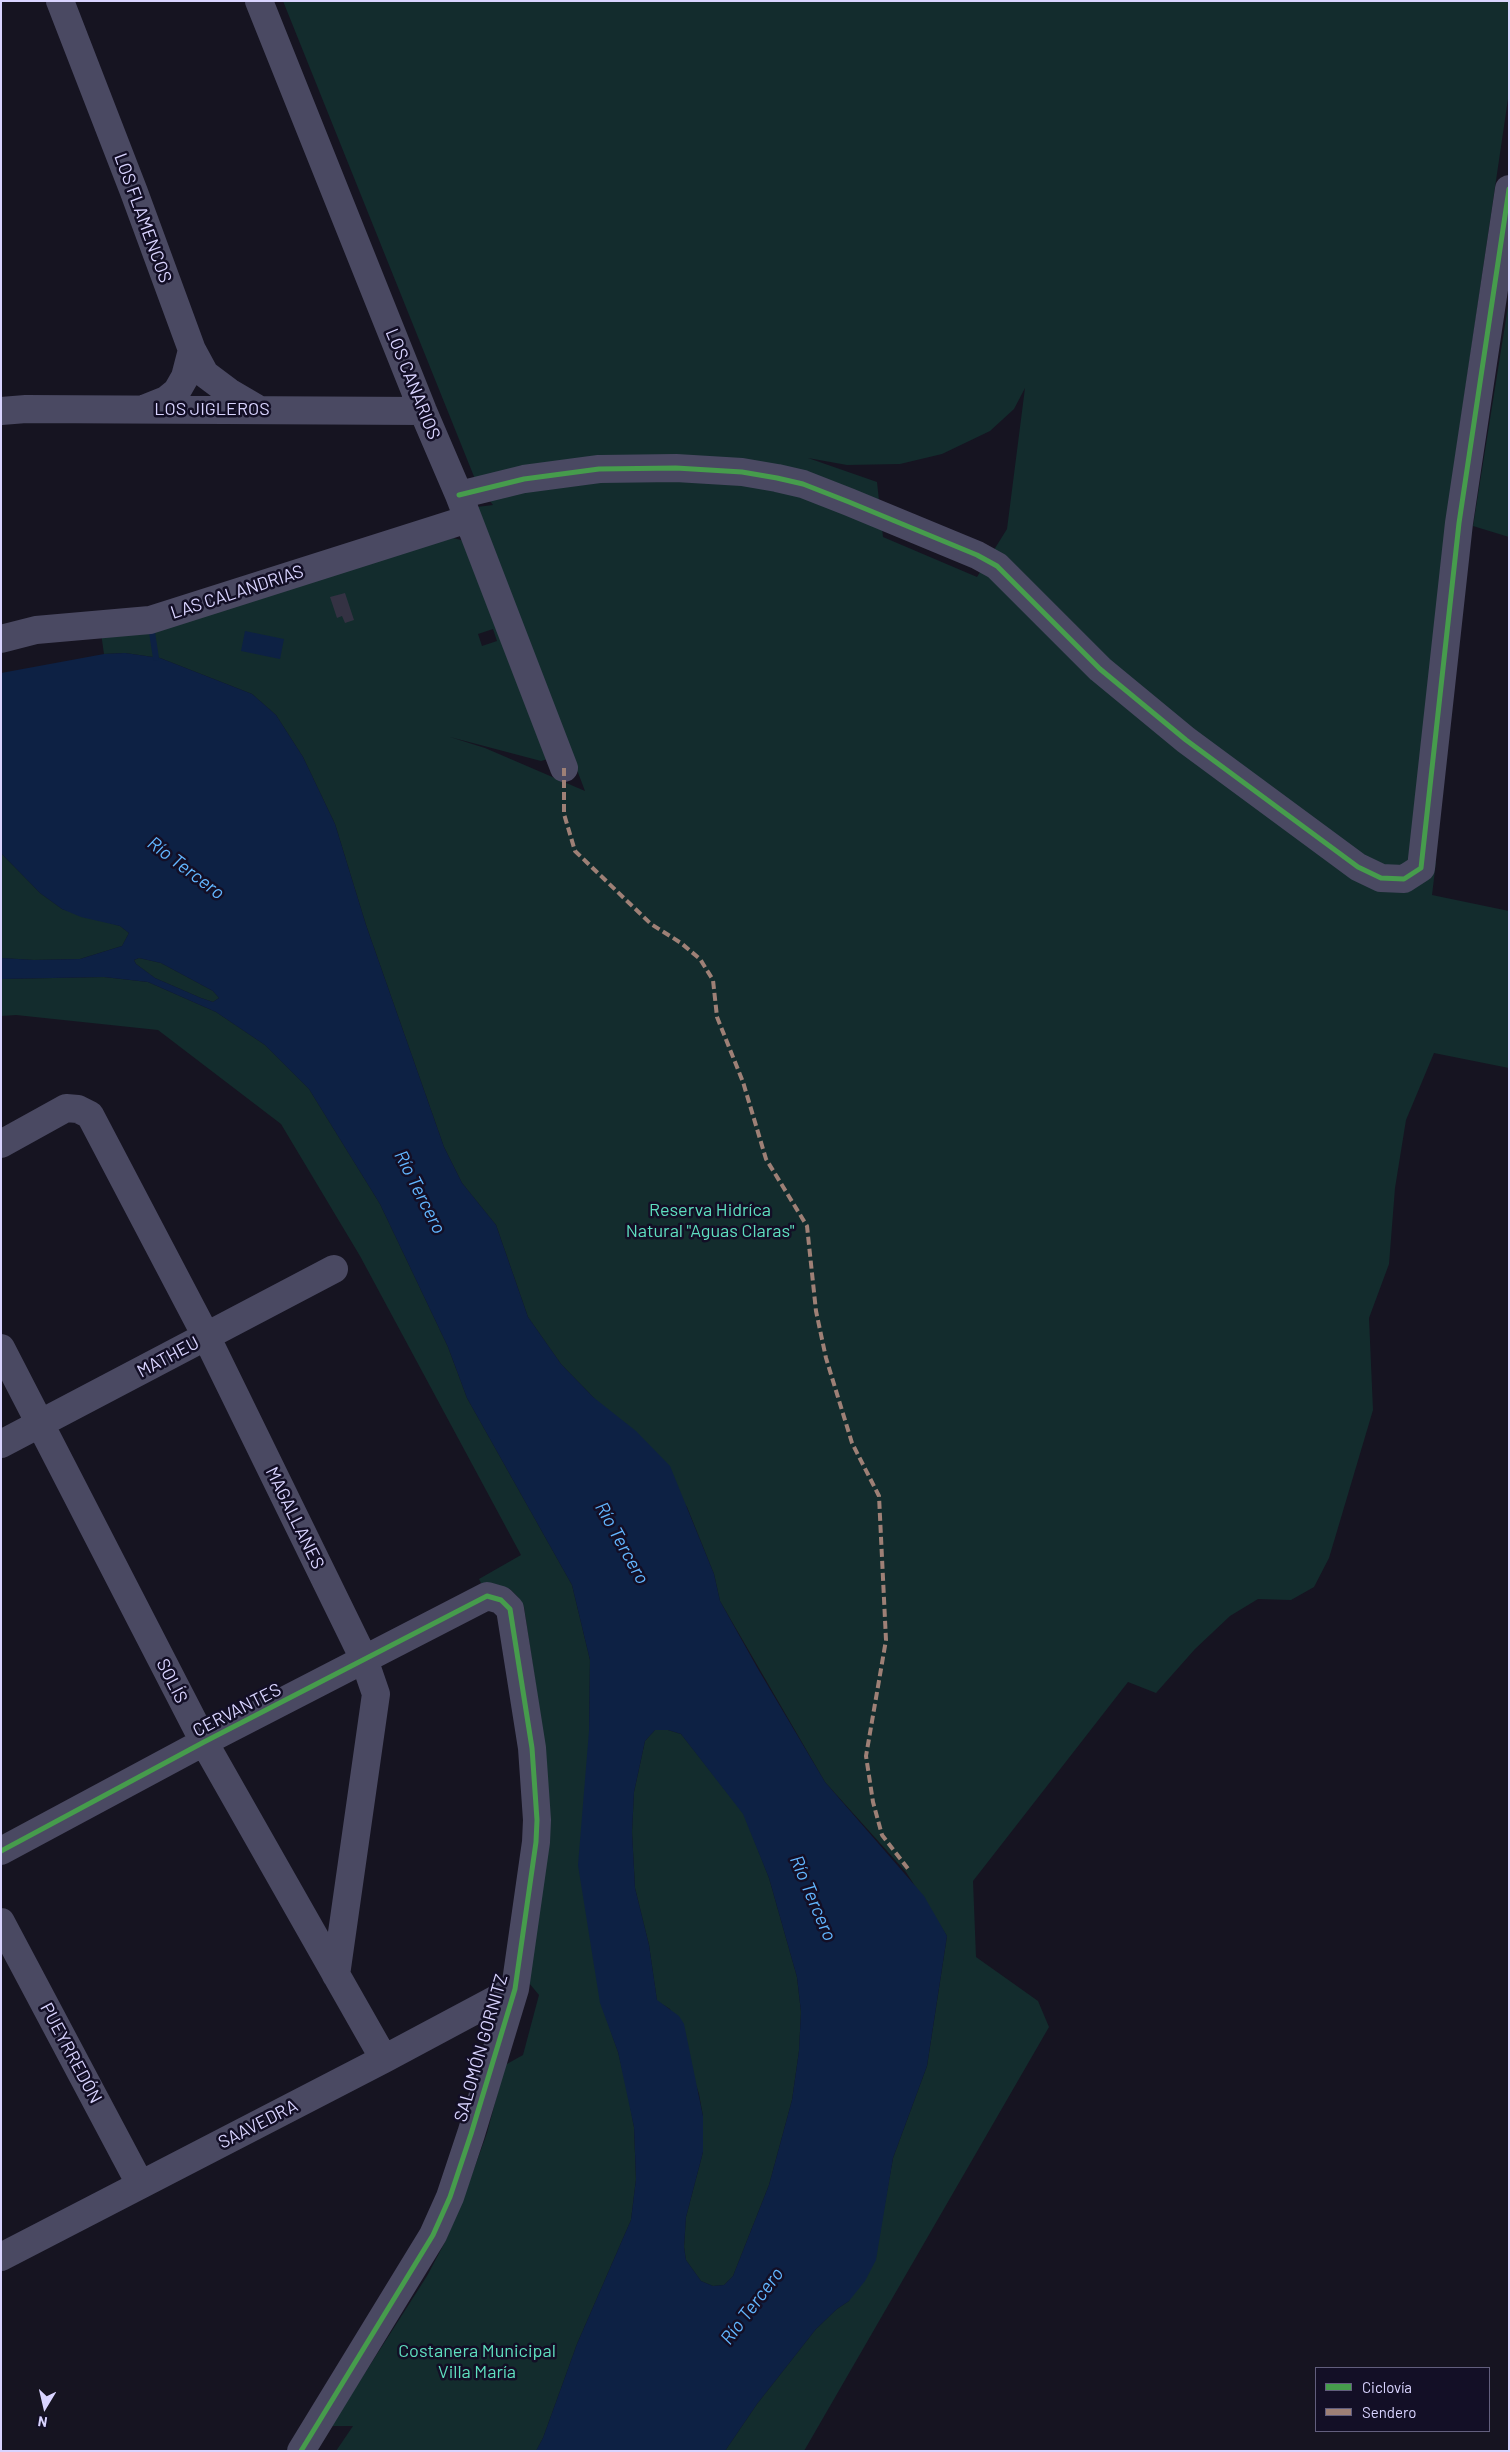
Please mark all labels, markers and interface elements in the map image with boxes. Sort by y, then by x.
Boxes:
street label: LOS FLAMENCOS [110,150,176,286]
street label: LOS CANARIOS [381,325,445,443]
street label: LOS JIGLEROS [154,398,270,420]
street label: LAS CALANDRIAS [168,560,306,624]
water label: Río Tercero [143,832,229,904]
water label: Río Tercero [389,1146,451,1238]
park label: Reserva Hidríca Natural "Aguas Claras" [626,1199,794,1242]
street label: MATHEU [133,1332,203,1382]
street label: MAGALLANES [261,1463,329,1573]
water label: Río Tercero [590,1498,654,1588]
street label: SOLÍS [152,1655,192,1707]
street label: CERVANTES [189,1679,285,1741]
water label: Río Tercero [785,1852,841,1944]
street label: SALOMÓN GORNITZ [450,1972,512,2124]
street label: PUEYRREDÓN [35,1999,107,2107]
street label: SAAVEDRA [215,2095,301,2153]
water label: Río Tercero [716,2263,788,2349]
park label: Costanera Municipal Villa María [398,2340,556,2382]
legend [1315,2367,1490,2432]
text: Ciclovía [1362,2378,1412,2396]
north arrow [20,2382,70,2432]
text: Sendero [1362,2403,1416,2421]
text: N [37,2413,49,2431]

